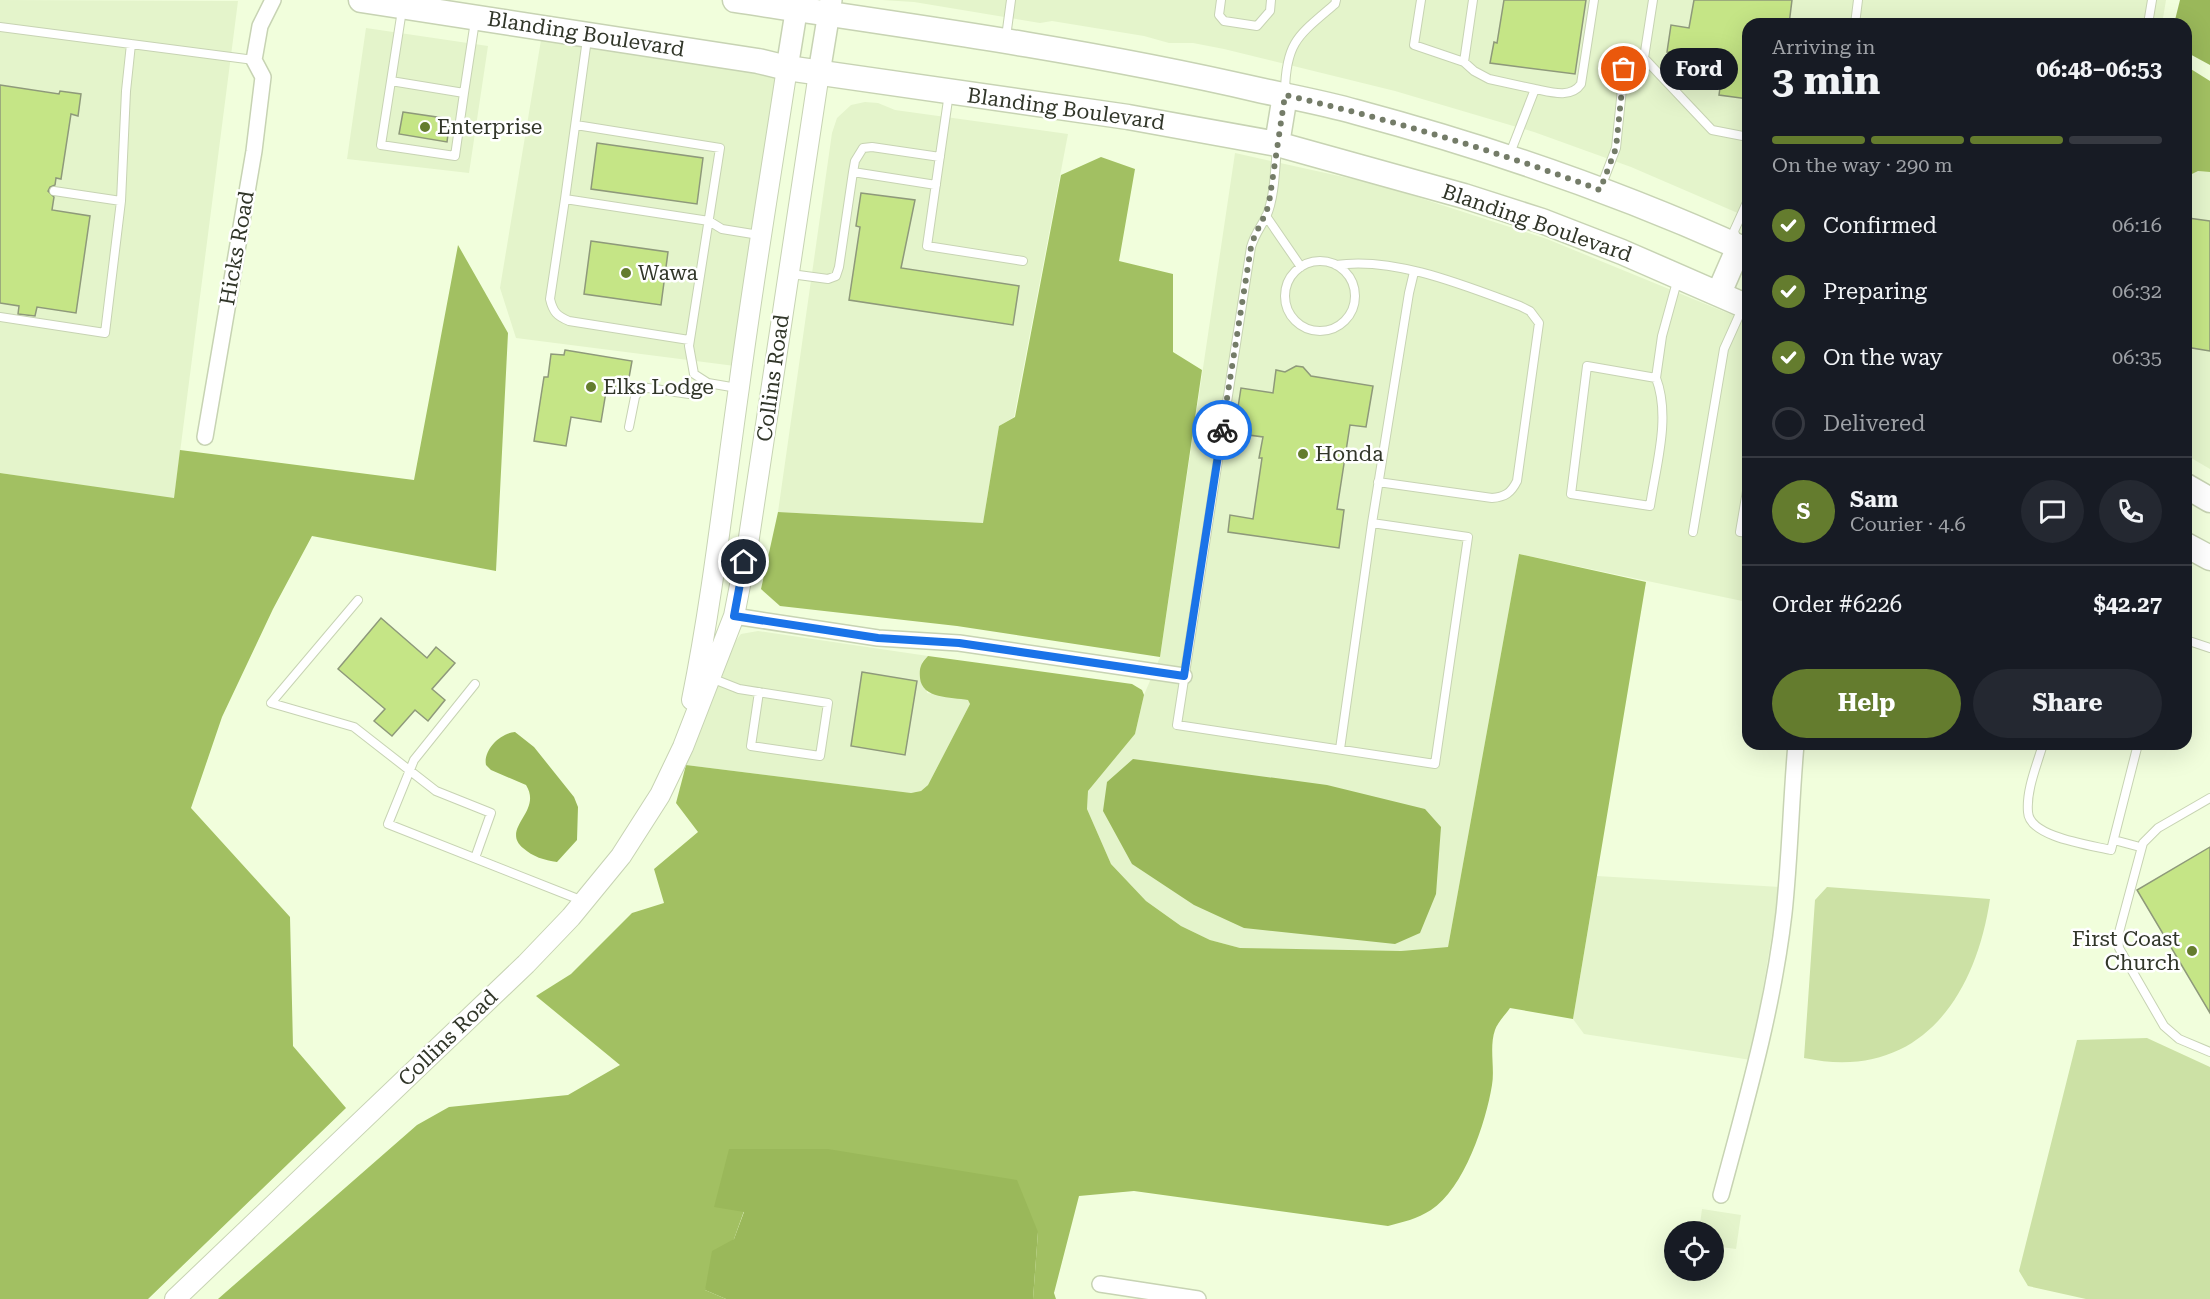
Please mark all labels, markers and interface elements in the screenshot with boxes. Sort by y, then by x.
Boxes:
street label: Blanding Boulevard [486,7,687,62]
text: Arriving in [1772,35,1875,59]
pin [1598,43,1649,94]
callout: Ford [1660,48,1738,90]
icon: bag [1607,52,1640,85]
text: Ford [1676,57,1722,81]
text: 06:48–06:53 [2036,57,2162,82]
text: 3 min [1772,58,1880,104]
street label: Blanding Boulevard [966,83,1167,135]
place label: Enterprise [437,115,542,139]
marker: Enterprise [418,120,432,134]
text: On the way · 290 m [1772,153,1953,177]
street label: Blanding Boulevard [1439,179,1636,267]
street label: Hicks Road [215,188,259,307]
icon: check [1772,209,1805,242]
text: Confirmed [1823,213,1937,238]
text: 06:16 [2112,213,2162,237]
place label: Wawa [638,261,698,285]
marker: Wawa [619,266,633,280]
icon: check [1772,275,1805,308]
text: Preparing [1823,279,1927,304]
text: 06:32 [2112,279,2162,303]
street label: Collins Road [752,312,794,443]
icon: check [1772,341,1805,374]
text: On the way [1823,345,1943,370]
text: 06:35 [2112,345,2162,369]
place label: Elks Lodge [603,375,714,399]
marker: Elks Lodge [584,380,598,394]
courier [1192,400,1252,460]
text: Delivered [1823,411,1925,436]
icon: bike [1206,414,1239,447]
place label: Honda [1315,442,1384,466]
marker: Honda [1296,447,1310,461]
button: chat [2021,480,2084,543]
button: phone [2099,480,2162,543]
text: Sam [1850,487,1898,512]
text: S [1797,499,1810,524]
text: Courier · 4.6 [1850,512,1966,536]
pin [718,536,769,587]
icon: home [727,545,760,578]
text: Order #6226 [1772,592,1902,617]
text: $42.27 [2093,592,2162,617]
button: Help [1772,669,1961,738]
button: Share [1973,669,2162,738]
place label: First Coast Church [2072,927,2180,975]
marker: First Coast Church [2185,944,2199,958]
street label: Collins Road [394,984,503,1091]
map controls [1664,1221,1724,1281]
button: locate [1664,1221,1724,1281]

